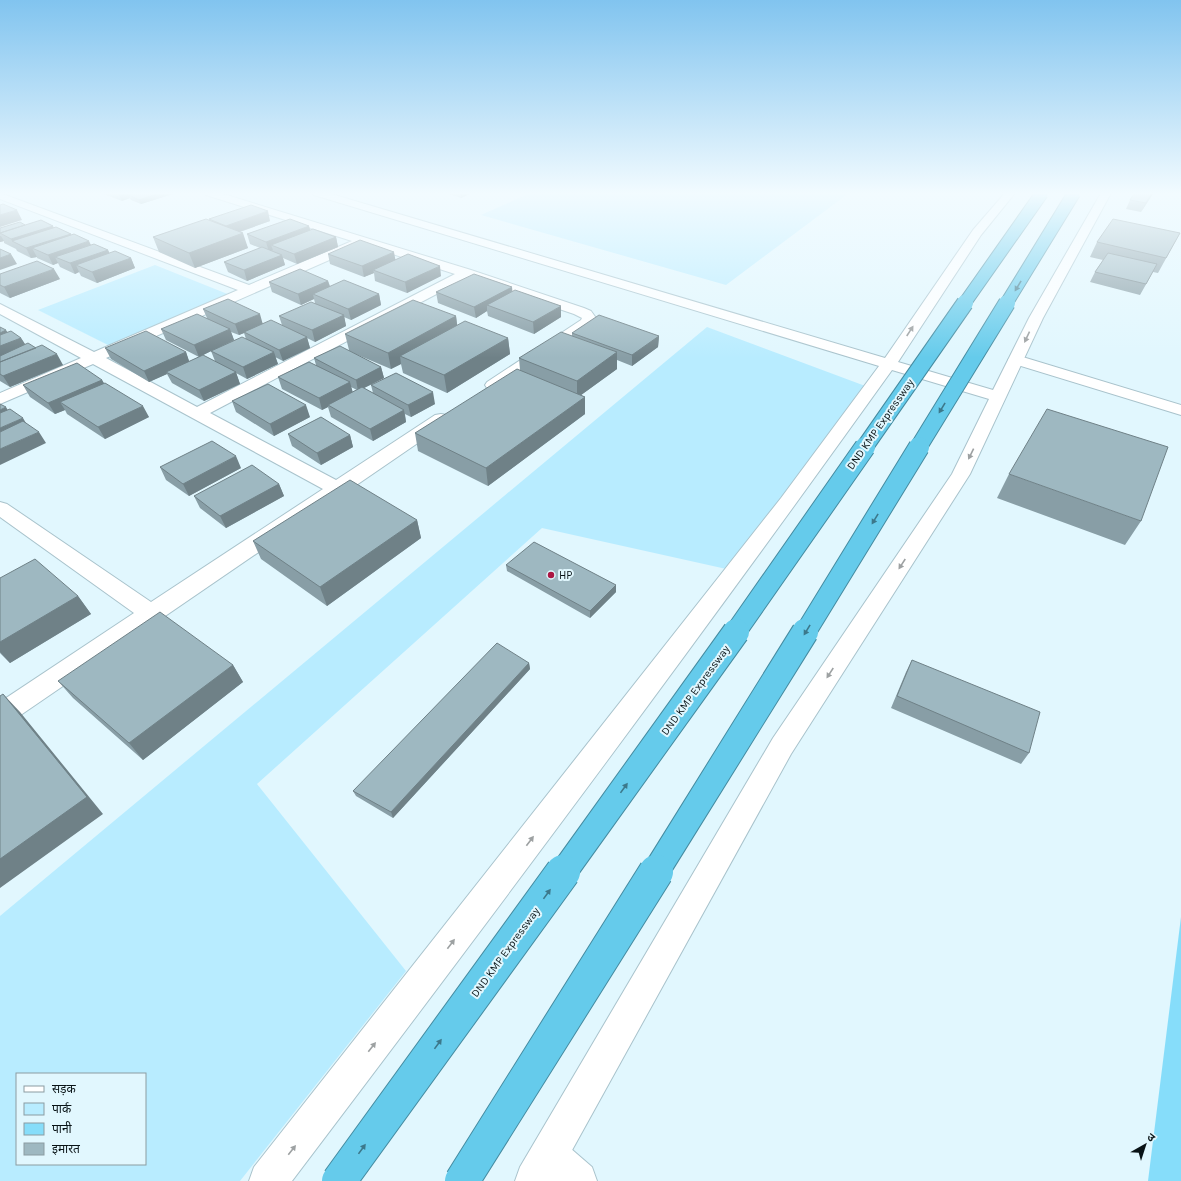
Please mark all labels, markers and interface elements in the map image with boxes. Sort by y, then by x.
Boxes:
one-way arrow [1014,280,1021,291]
one-way arrow [907,326,914,337]
one-way arrow [1024,332,1030,343]
street label: DND KMP Expressway [844,376,917,472]
one-way arrow [939,402,946,414]
one-way arrow [968,449,974,460]
one-way arrow [871,513,878,525]
one-way arrow [898,559,906,570]
place label: HP [559,569,572,582]
marker: HP [546,570,556,580]
one-way arrow [803,625,811,635]
street label: DND KMP Expressway [658,643,732,738]
one-way arrow [826,668,834,678]
one-way arrow [620,783,628,794]
one-way arrow [525,835,534,846]
one-way arrow [543,888,551,899]
street label: DND KMP Expressway [468,905,542,1000]
one-way arrow [447,939,455,950]
one-way arrow [434,1039,442,1049]
one-way arrow [367,1042,376,1053]
legend [16,1073,146,1165]
text: सड़क [52,1082,77,1096]
text: पार्क [52,1102,72,1116]
text: पानी [52,1121,73,1136]
north arrow [1125,1125,1165,1165]
text: उ [1144,1131,1158,1145]
text: इमारत [52,1142,81,1156]
one-way arrow [358,1144,366,1155]
one-way arrow [288,1145,296,1156]

